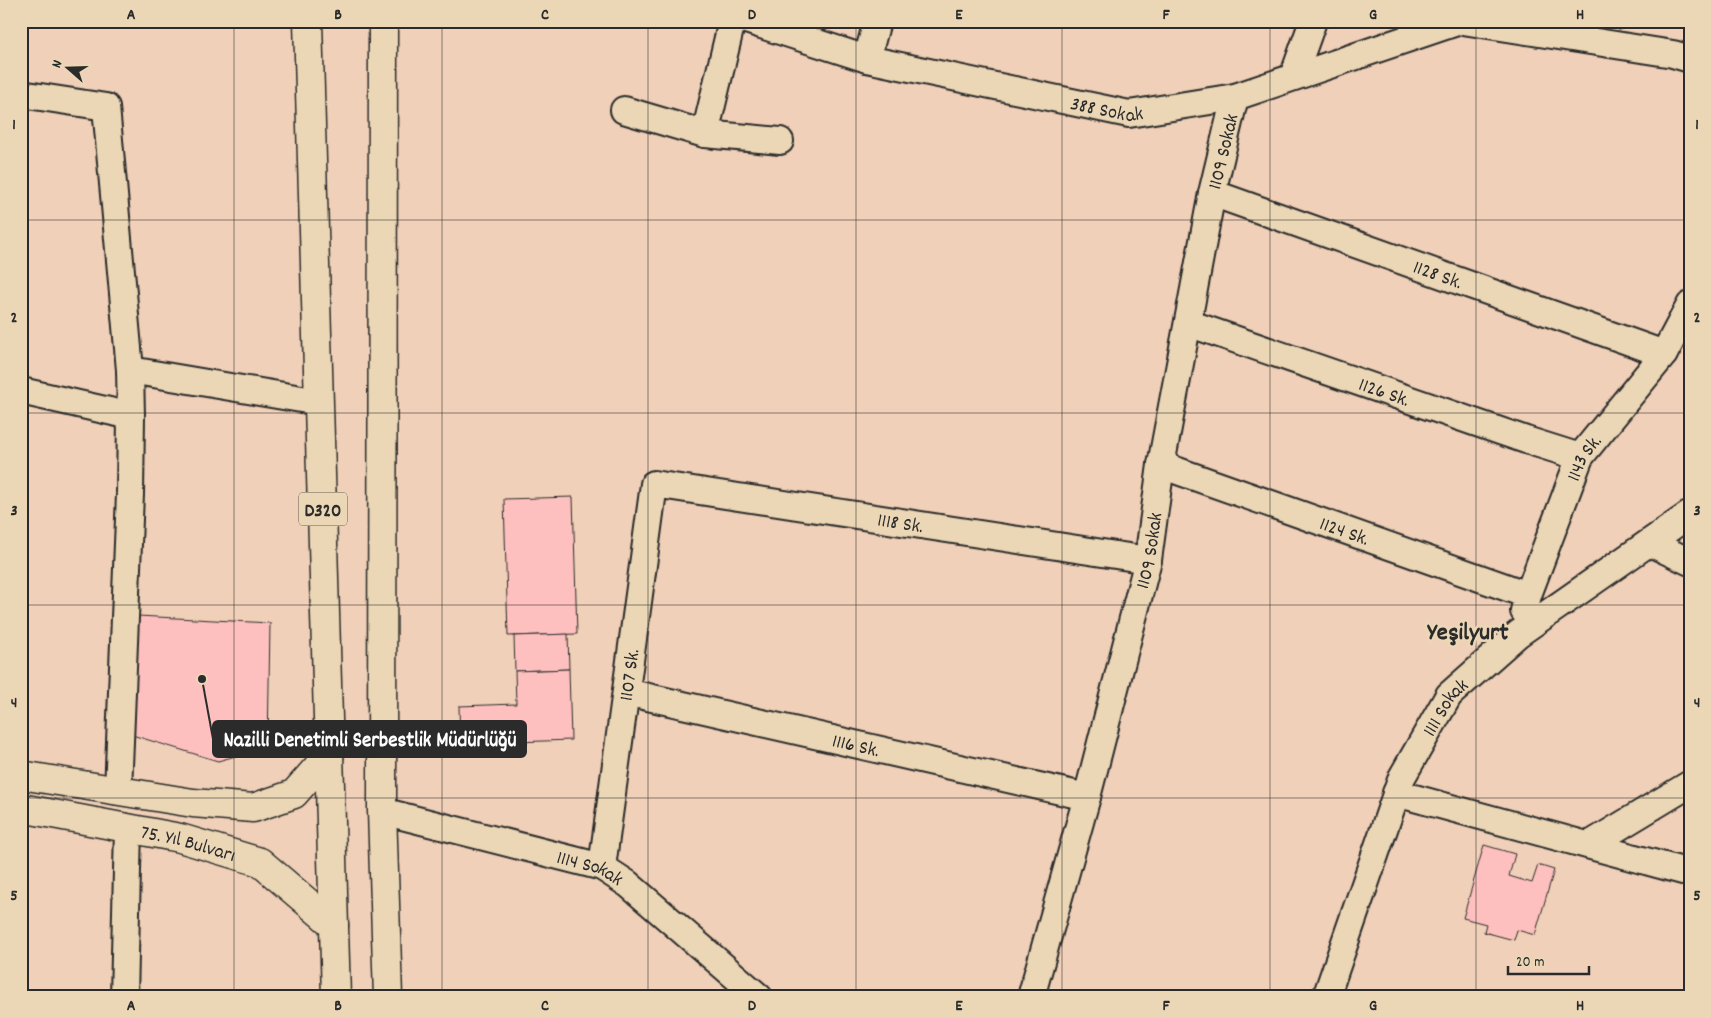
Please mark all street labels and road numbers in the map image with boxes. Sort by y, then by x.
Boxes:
street label: 388 Sokak [1068,91,1145,131]
street label: 1109 Sokak [1202,111,1248,193]
street label: 1128 Sk. [1409,255,1466,298]
street label: 1126 Sk. [1354,372,1413,416]
street label: 1143 Sk. [1561,430,1610,486]
road number: D320 [299,492,347,526]
street label: 1118 Sk. [875,508,925,542]
street label: 1109 Sokak [1130,511,1171,592]
street label: 1124 Sk. [1315,511,1372,555]
street label: 1107 Sk. [614,647,648,703]
street label: 1111 Sokak [1417,673,1476,743]
street label: 1116 Sk. [829,728,882,766]
street label: 75. Yıl Bulvarı [138,820,238,871]
street label: 1114 Sokak [553,845,628,894]

